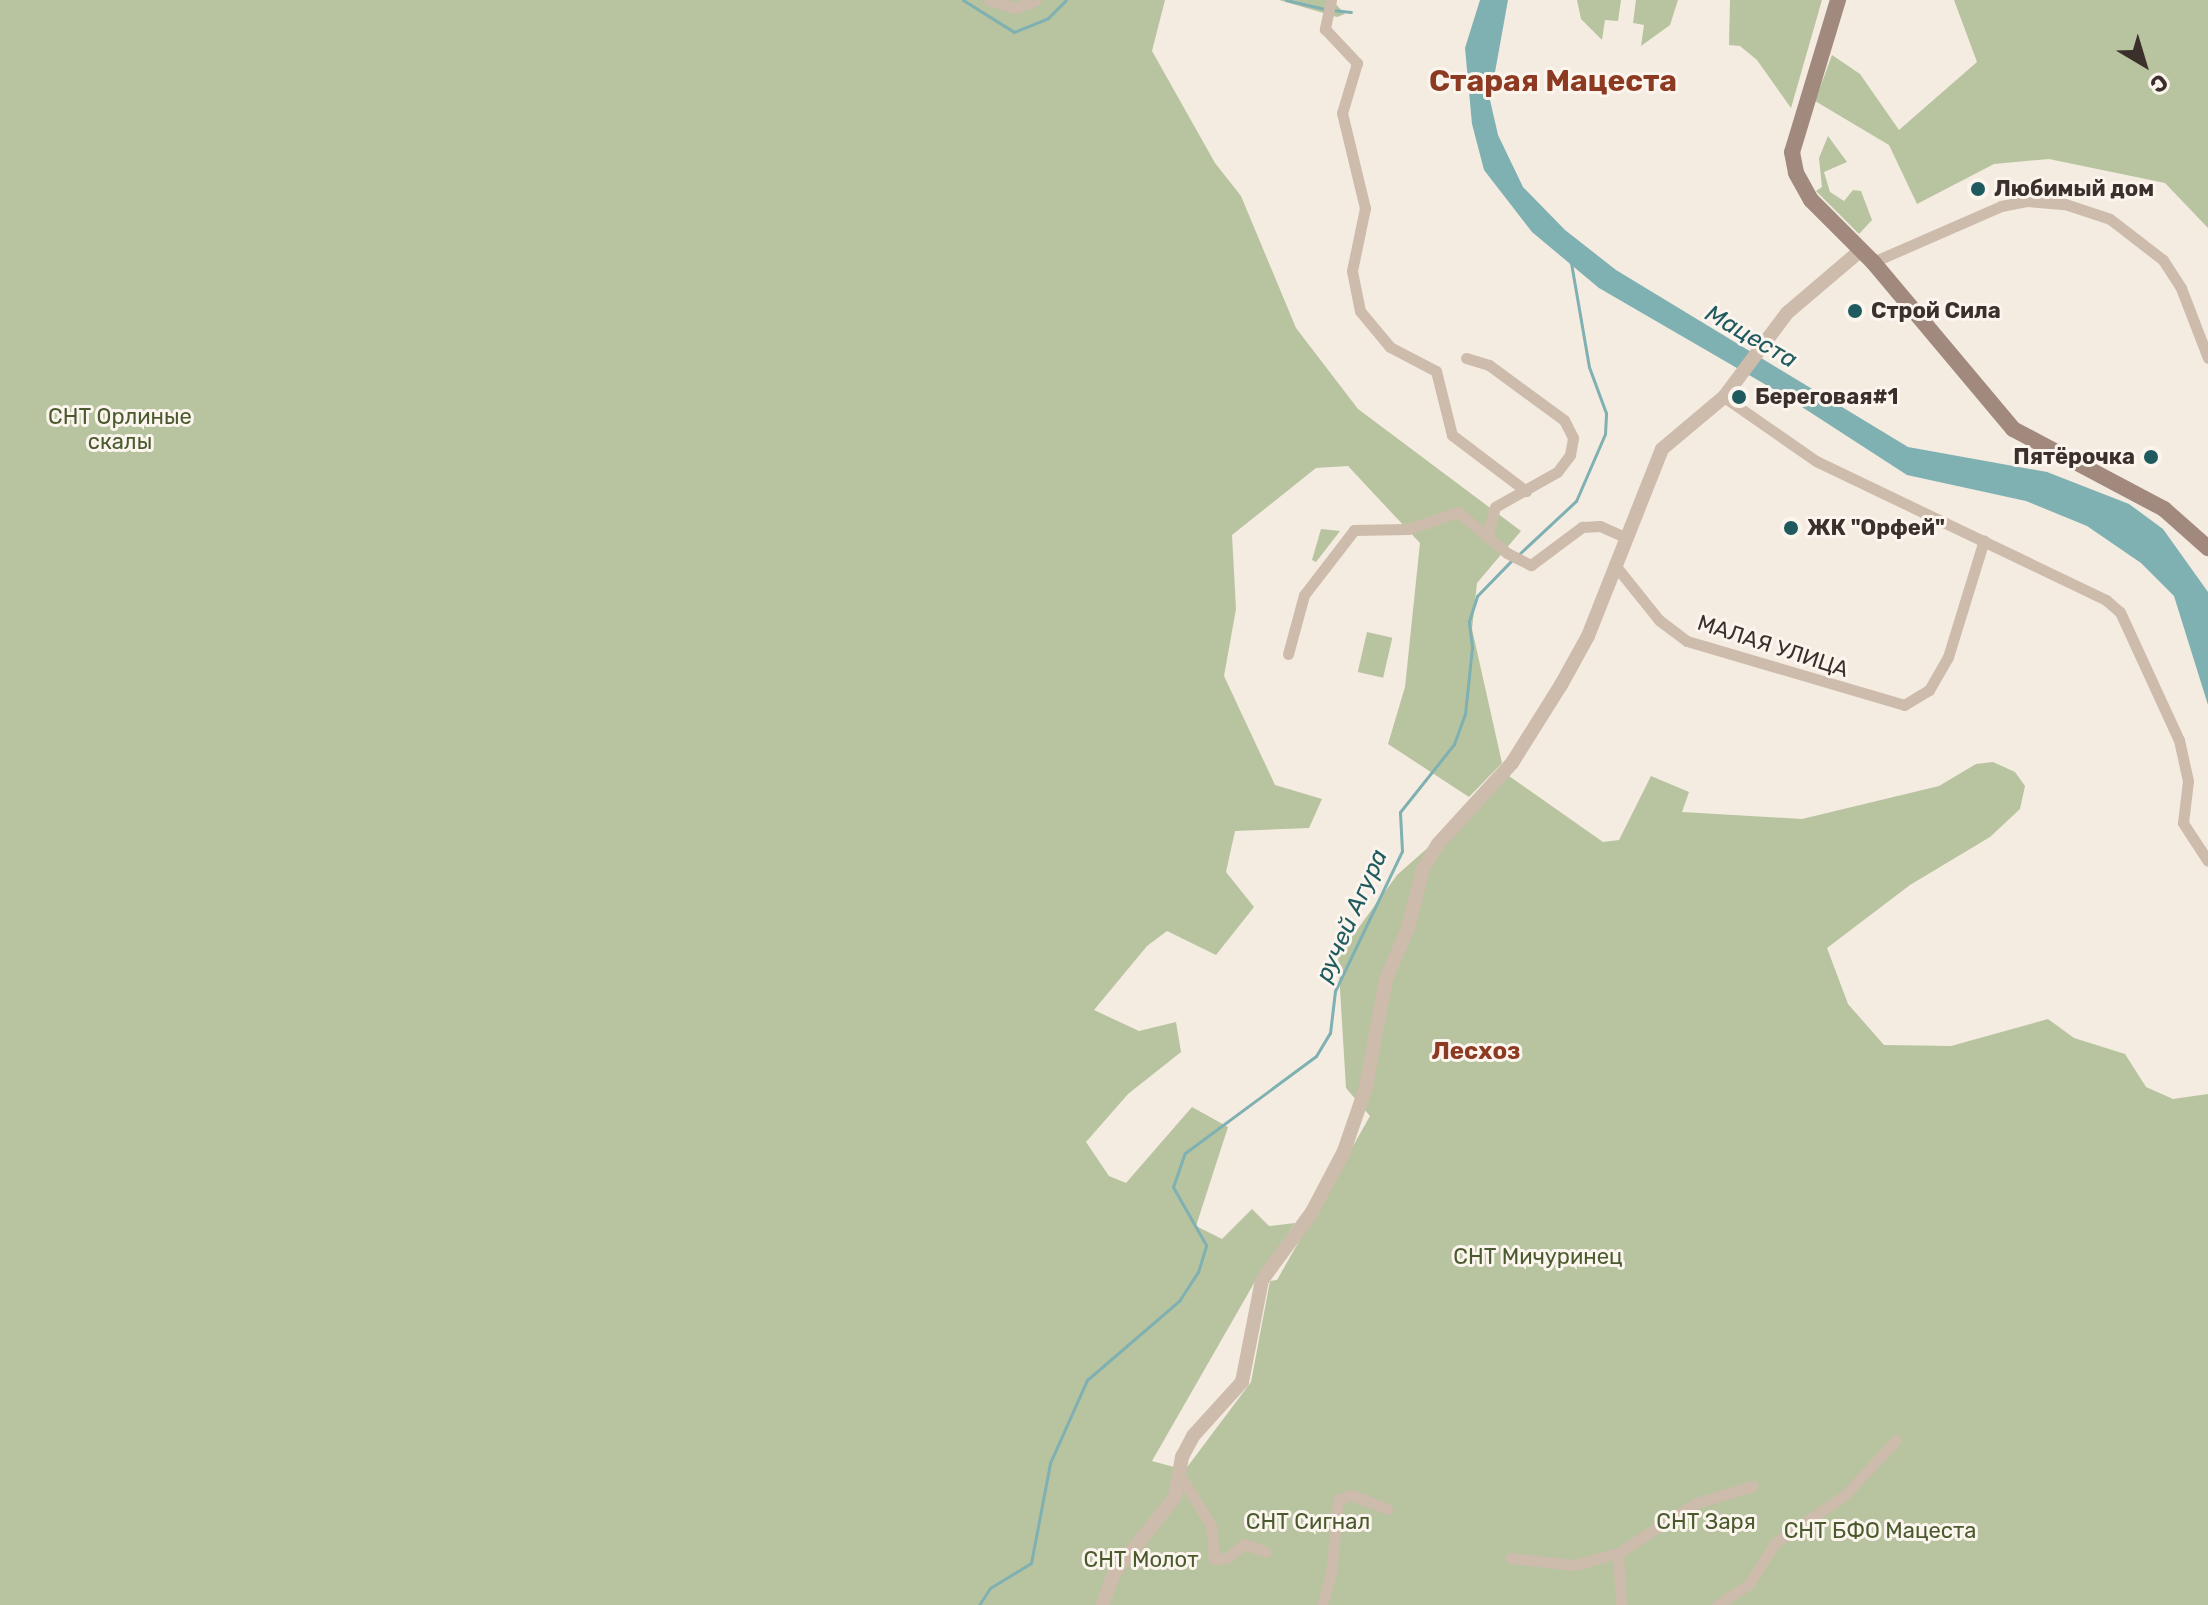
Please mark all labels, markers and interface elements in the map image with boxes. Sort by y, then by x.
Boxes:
north arrow [2104,24,2184,104]
district label: Старая Мацеста [1429,63,1677,99]
text: С [2145,68,2173,99]
place label: Любимый дом [1994,176,2154,202]
marker: Любимый дом [1969,180,1987,198]
place label: Строй Сила [1871,298,2001,324]
water label: Мацеста [1700,299,1802,375]
marker: Строй Сила [1846,302,1864,320]
place label: Береговая#1 [1755,384,1898,410]
marker: Береговая#1 [1730,388,1748,406]
park label: СНТ Орлиные скалы [48,403,192,454]
place label: Пятёрочка [2013,444,2135,470]
marker: Пятёрочка [2142,448,2160,466]
place label: ЖК "Орфей" [1807,515,1945,541]
marker: ЖК "Орфей" [1782,519,1800,537]
street label: МАЛАЯ УЛИЦА [1694,609,1852,683]
water label: ручей Агура [1310,845,1394,987]
district label: Лесхоз [1432,1038,1520,1066]
park label: СНТ Мичуринец [1453,1244,1623,1270]
park label: СНТ Сигнал [1246,1509,1370,1535]
park label: СНТ Заря [1656,1509,1756,1535]
park label: СНТ БФО Мацеста [1784,1518,1976,1544]
park label: СНТ Молот [1083,1547,1199,1573]

